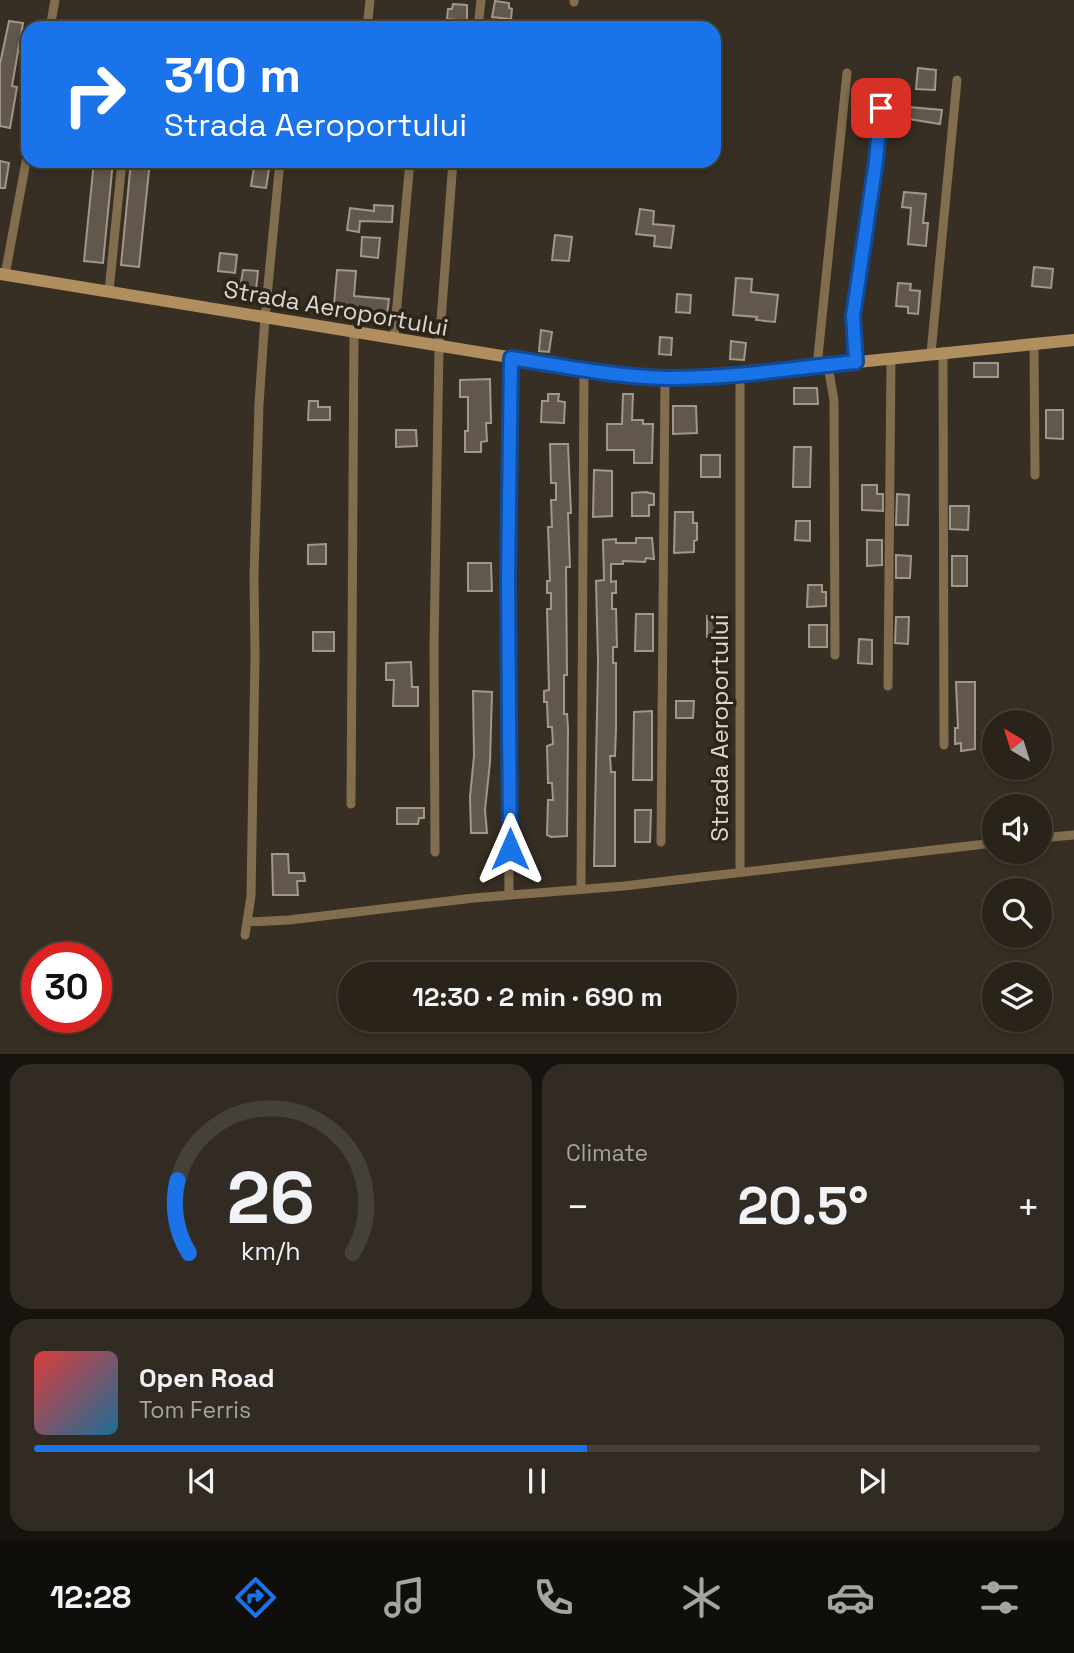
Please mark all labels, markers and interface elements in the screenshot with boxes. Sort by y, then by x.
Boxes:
text: 310 m [164,44,301,106]
icon: right [49,49,140,140]
pin [851,78,911,138]
icon: arrive [862,89,900,127]
text: Strada Aeroportului [164,105,467,145]
street label: Strada Aeroportului [221,273,451,343]
street label: Strada Aeroportului [704,614,735,842]
north arrow [982,710,1052,780]
map controls [982,710,1052,1032]
button: sound [982,794,1052,864]
position arrow [473,812,547,886]
button: search [982,878,1052,948]
speed limit sign: 30 [21,942,112,1033]
button: layers [982,962,1052,1032]
text: 12:30 · 2 min · 690 m [412,980,663,1014]
text: Climate [566,1138,648,1168]
text: 26 [227,1151,315,1244]
text: 20.5° [737,1173,869,1239]
text: − [566,1183,590,1231]
text: + [1016,1183,1040,1231]
text: km/h [241,1234,301,1266]
text: Open Road [139,1361,275,1395]
text: Tom Ferris [139,1395,251,1425]
icon: previous [183,1462,221,1500]
icon: pause [518,1462,556,1500]
icon: next [853,1462,891,1500]
icon: directions [231,1573,280,1622]
icon: music [380,1573,429,1622]
icon: phone [529,1573,578,1622]
icon: climate [677,1573,726,1622]
icon: car [826,1573,875,1622]
icon: filters [975,1573,1024,1622]
text: 12:28 [50,1577,131,1617]

